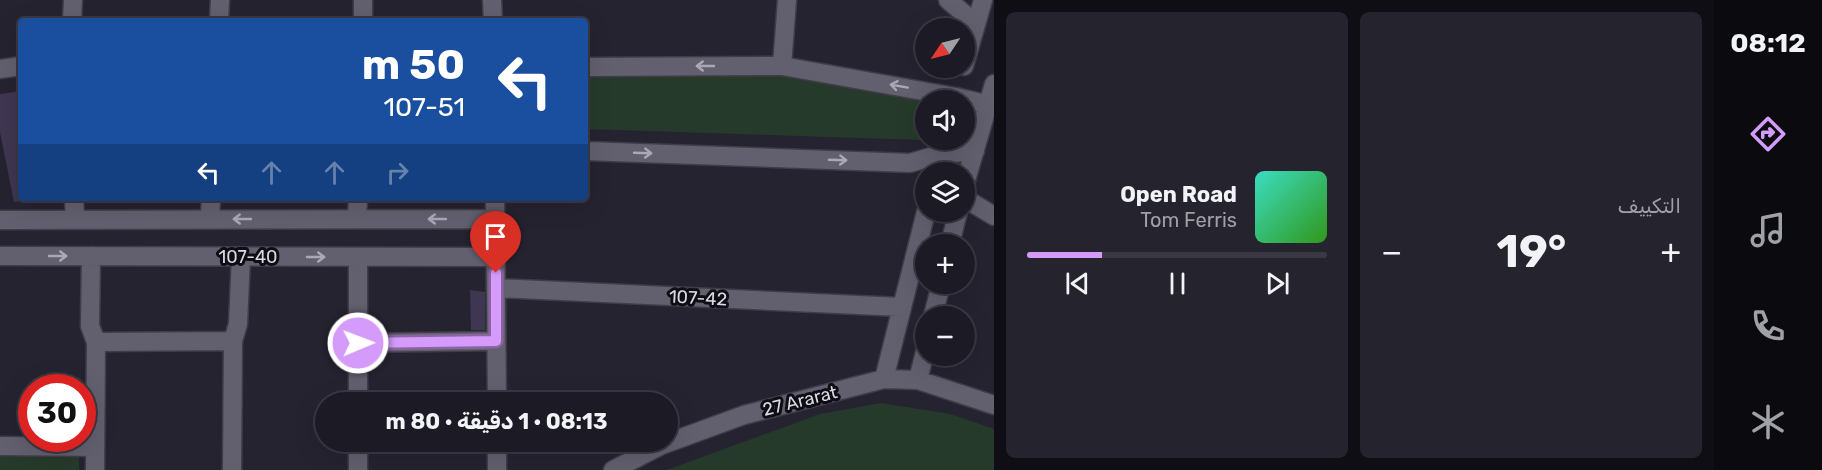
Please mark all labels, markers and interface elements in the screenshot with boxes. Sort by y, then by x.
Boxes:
north arrow [915,18,975,78]
map controls [915,18,975,366]
text: 08:12 [1730,27,1806,59]
text: 50 m [362,40,465,90]
icon: left [486,42,564,120]
one-way arrow [696,61,716,72]
one-way arrow [889,80,909,91]
button: sound [915,90,975,150]
text: 107-51 [383,91,465,123]
icon: directions [1747,113,1789,155]
one-way arrow [633,147,653,158]
one-way arrow [828,154,848,166]
icon: left [192,156,225,189]
icon: ahead [255,156,288,189]
icon: ahead [318,156,351,189]
icon: right [381,156,414,189]
button: layers [915,162,975,222]
text: Open Road [1120,181,1237,208]
text: التكييف [1618,194,1681,218]
text: Tom Ferris [1140,208,1237,232]
icon: music [1747,209,1789,251]
pin [470,211,521,273]
one-way arrow [233,213,253,225]
one-way arrow [428,213,448,225]
icon: arrive [479,220,512,253]
text: 19° [1497,225,1566,278]
text: − [1381,232,1402,271]
text: + [1660,232,1681,271]
button: + [915,234,975,294]
street label: 107-40 [218,246,278,268]
one-way arrow [48,250,68,262]
one-way arrow [306,251,326,263]
icon: previous [1061,267,1094,300]
icon: pause [1161,267,1194,300]
icon: next [1261,267,1294,300]
street label: 107-42 [668,285,728,311]
icon: phone [1747,305,1789,347]
button: − [915,306,975,366]
position arrow [326,311,390,375]
speed limit sign: 30 [18,374,96,452]
street label: 27 Ararat [760,381,840,421]
icon: climate [1747,401,1789,443]
text: 08:13 · 1 دقيقة · 80 m [386,408,607,435]

